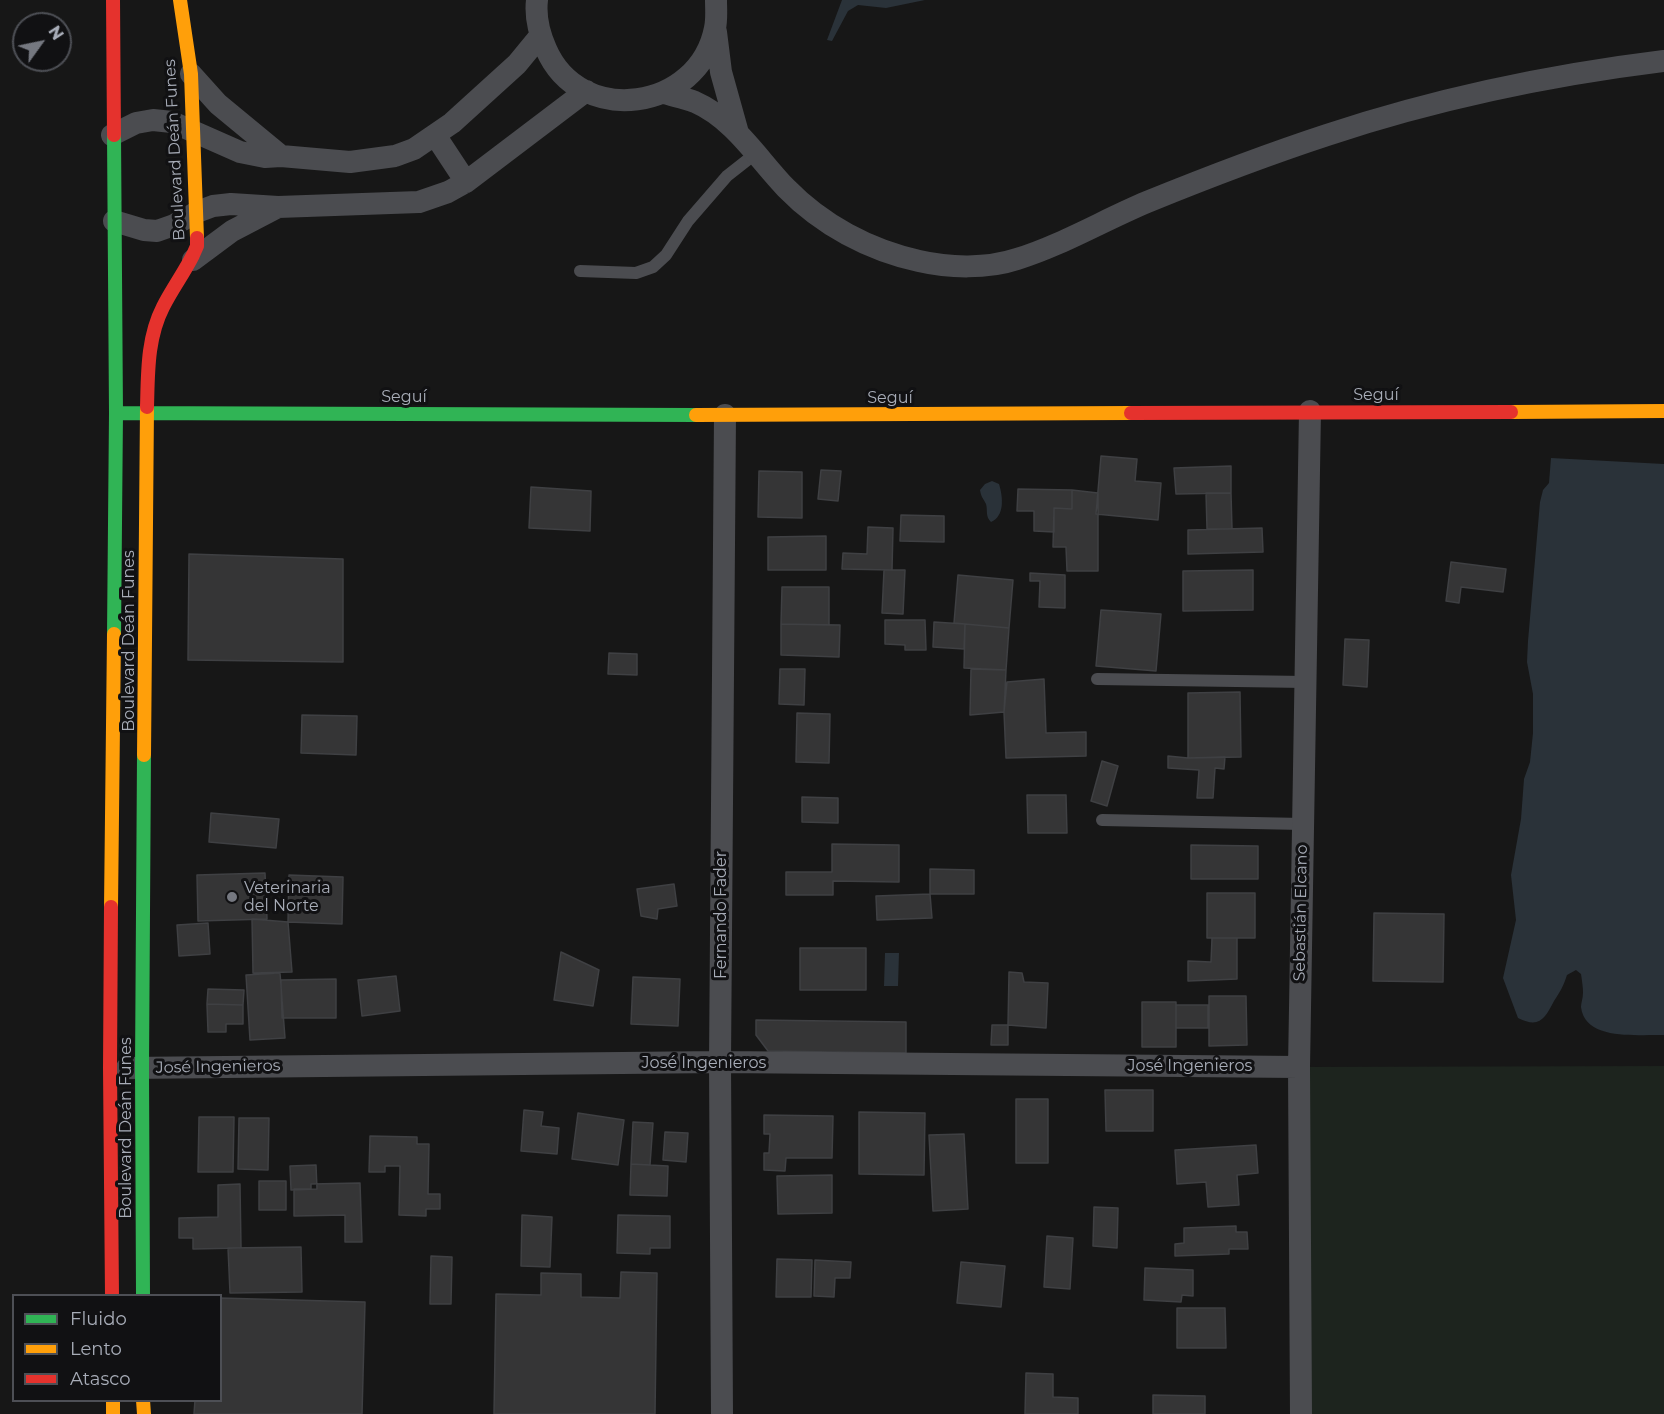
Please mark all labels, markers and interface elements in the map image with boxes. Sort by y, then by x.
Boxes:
north arrow [12,12,72,72]
text: N [44,22,67,44]
street label: Boulevard Deán Funes [161,59,189,241]
street label: Seguí [1353,385,1399,405]
street label: Seguí [381,387,427,407]
street label: Seguí [867,388,913,408]
street label: Boulevard Deán Funes [119,550,139,732]
street label: Sebastián Elcano [1290,844,1312,982]
street label: Fernando Fader [711,851,731,979]
place label: Veterinaria del Norte [244,878,331,916]
marker: Veterinaria del Norte [225,890,239,904]
street label: Boulevard Deán Funes [116,1037,136,1219]
street label: José Ingenieros [642,1053,766,1073]
street label: José Ingenieros [155,1056,281,1078]
street label: José Ingenieros [1128,1056,1252,1076]
legend [12,1294,222,1402]
text: Fluido [70,1308,127,1330]
text: Lento [70,1338,122,1360]
text: Atasco [70,1368,130,1390]

